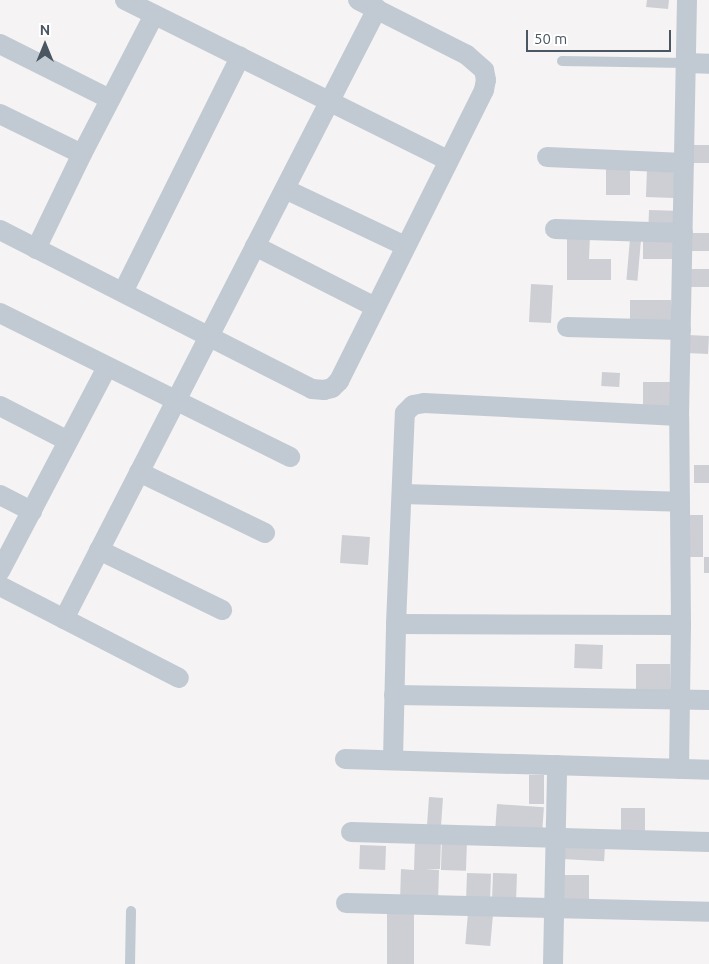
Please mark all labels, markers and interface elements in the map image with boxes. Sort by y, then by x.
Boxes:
north arrow [20,20,70,70]
scale bar [529,20,674,52]
text: N [40,22,50,38]
text: 50 m [534,30,567,47]

